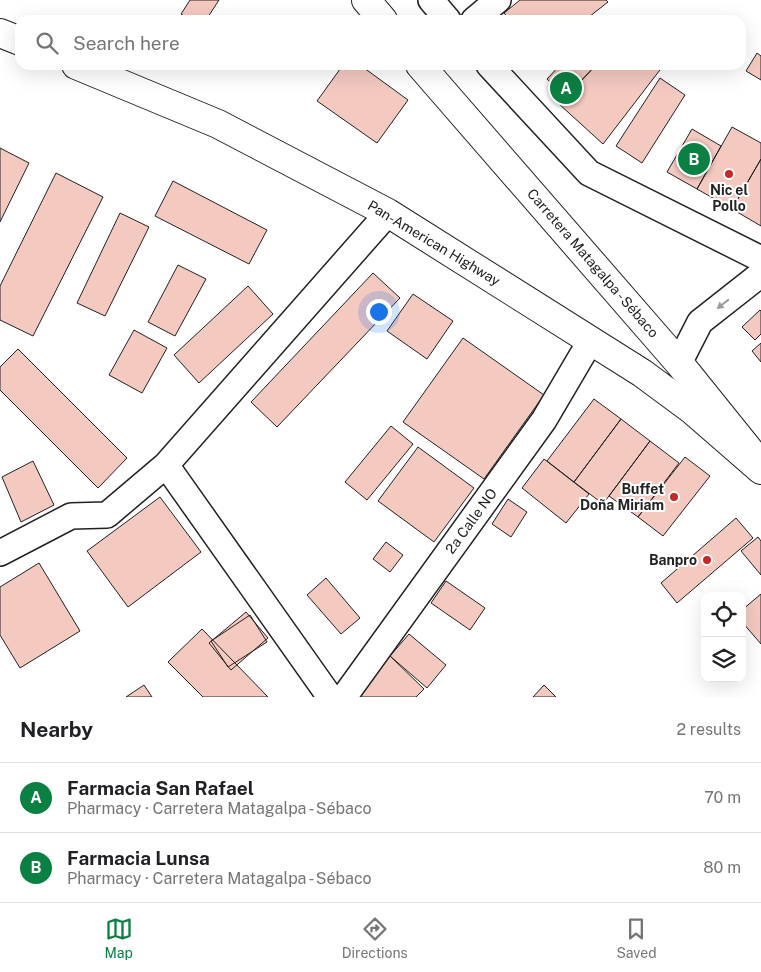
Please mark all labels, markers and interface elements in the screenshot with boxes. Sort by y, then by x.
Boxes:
search box [15,15,746,70]
icon: search [33,29,61,57]
text: Search here [73,32,180,54]
pin: A [550,69,582,107]
pin: B [678,140,710,178]
marker: Nic el Pollo [723,168,735,180]
place label: Nic el Pollo [710,182,748,214]
street label: Carretera Matagalpa - Sébaco [524,185,662,341]
street label: Pan-American Highway [365,197,504,289]
your location [366,299,392,325]
one-way arrow [717,299,730,310]
place label: Buffet Doña Miriam [580,481,664,513]
street label: 2a Calle NO [442,485,500,557]
marker: Buffet Doña Miriam [668,491,680,503]
place label: Banpro [649,552,697,568]
marker: Banpro [701,554,713,566]
map controls [701,592,746,682]
button: locate [701,592,746,637]
button: layers [701,637,746,682]
text: Nearby [20,717,93,742]
text: 2 results [676,720,741,739]
text: Farmacia San Rafael [67,777,254,799]
text: A [30,788,42,807]
text: 70 m [704,788,741,807]
text: Pharmacy · Carretera Matagalpa - Sébaco [67,799,372,818]
text: Farmacia Lunsa [67,847,210,869]
text: B [31,858,41,877]
text: 80 m [703,858,741,877]
text: Pharmacy · Carretera Matagalpa - Sébaco [67,869,372,888]
tab: Map [104,915,133,961]
tab: Directions [342,915,408,961]
tab: Saved [616,915,657,961]

